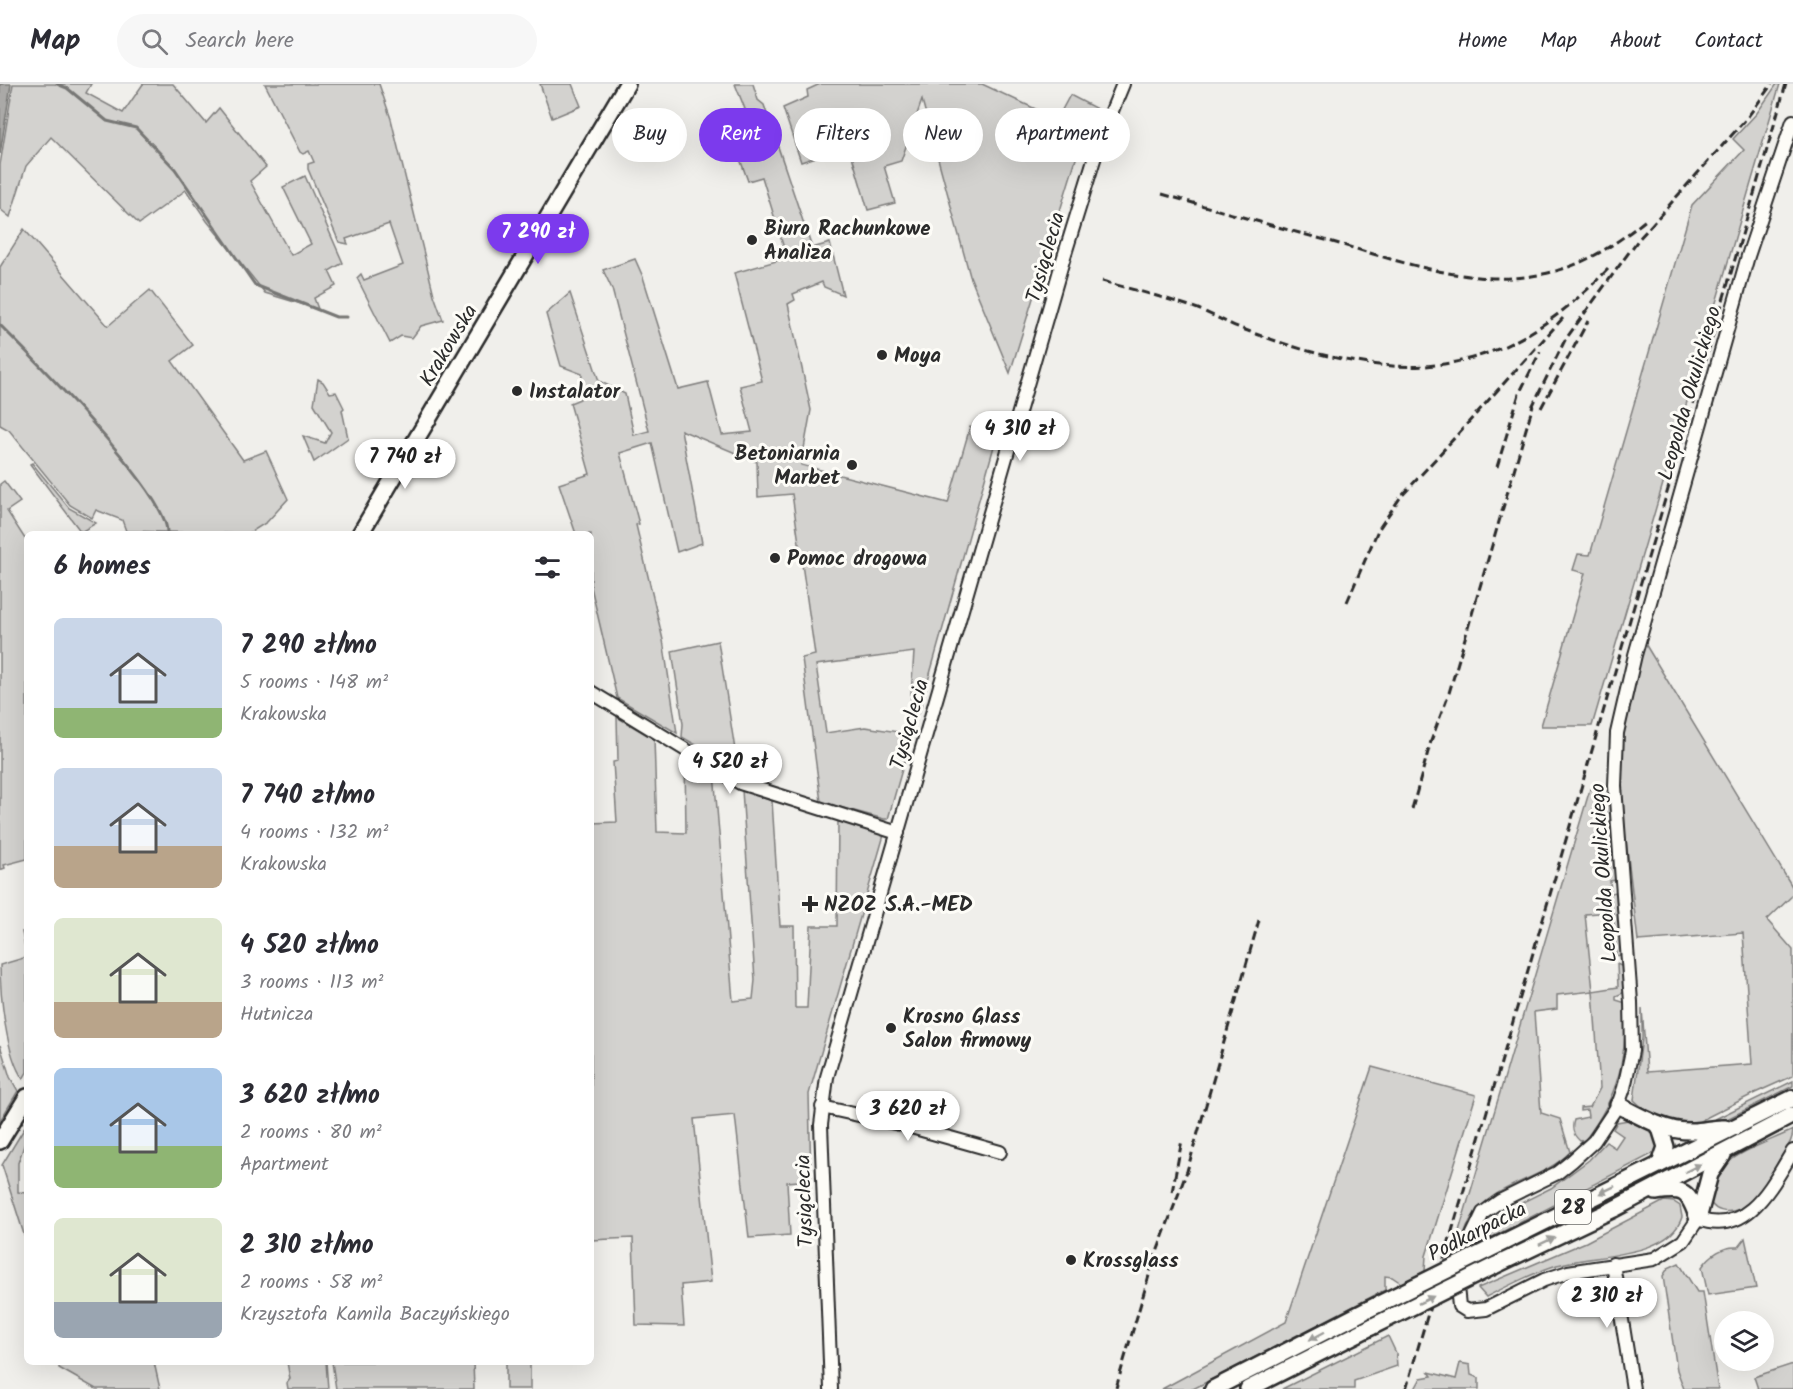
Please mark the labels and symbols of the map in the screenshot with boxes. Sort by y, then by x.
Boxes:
street label: Tysiąclecia [1018,208,1075,307]
place label: Biuro Rachunkowe Analiza [764,213,930,270]
pin: 7 290 zł [476,214,600,265]
marker: Biuro Rachunkowe Analiza [745,233,759,247]
street label: Krakowska [412,298,487,393]
street label: Leopolda Okulickiego [1650,302,1731,484]
place label: Moya [894,340,941,373]
marker: Moya [875,348,889,362]
place label: Instalator [529,376,621,409]
marker: Instalator [510,384,524,398]
pin: 4 310 zł [958,411,1082,462]
place label: Betoniarnia Marbet [734,438,841,495]
pin: 7 740 zł [343,439,467,490]
marker: Betoniarnia Marbet [845,458,859,472]
place label: Pomoc drogowa [787,543,927,576]
marker: Pomoc drogowa [768,551,782,565]
street label: Tysiąclecia [882,675,939,774]
pin: 4 520 zł [668,744,792,795]
street label: Leopolda Okulickiego [1582,782,1627,964]
place label: NZOZ S.A.-MED [824,889,973,922]
marker: NZOZ S.A.-MED [801,895,819,913]
place label: Krosno Glass Salon firmowy [903,1001,1031,1058]
marker: Krosno Glass Salon firmowy [884,1021,898,1035]
pin: 3 620 zł [846,1091,970,1142]
street label: Tysiąclecia [787,1154,824,1248]
one-way arrow [1684,1164,1702,1174]
one-way arrow [1599,1185,1616,1194]
road number: 28 [1555,1190,1591,1224]
street label: Podkarpacka [1423,1193,1533,1271]
one-way arrow [1538,1236,1556,1246]
place label: Krossglass [1083,1245,1179,1278]
marker: Krossglass [1064,1253,1078,1267]
pin: 2 310 zł [1545,1278,1669,1329]
one-way arrow [1417,1296,1434,1305]
one-way arrow [1309,1332,1326,1341]

